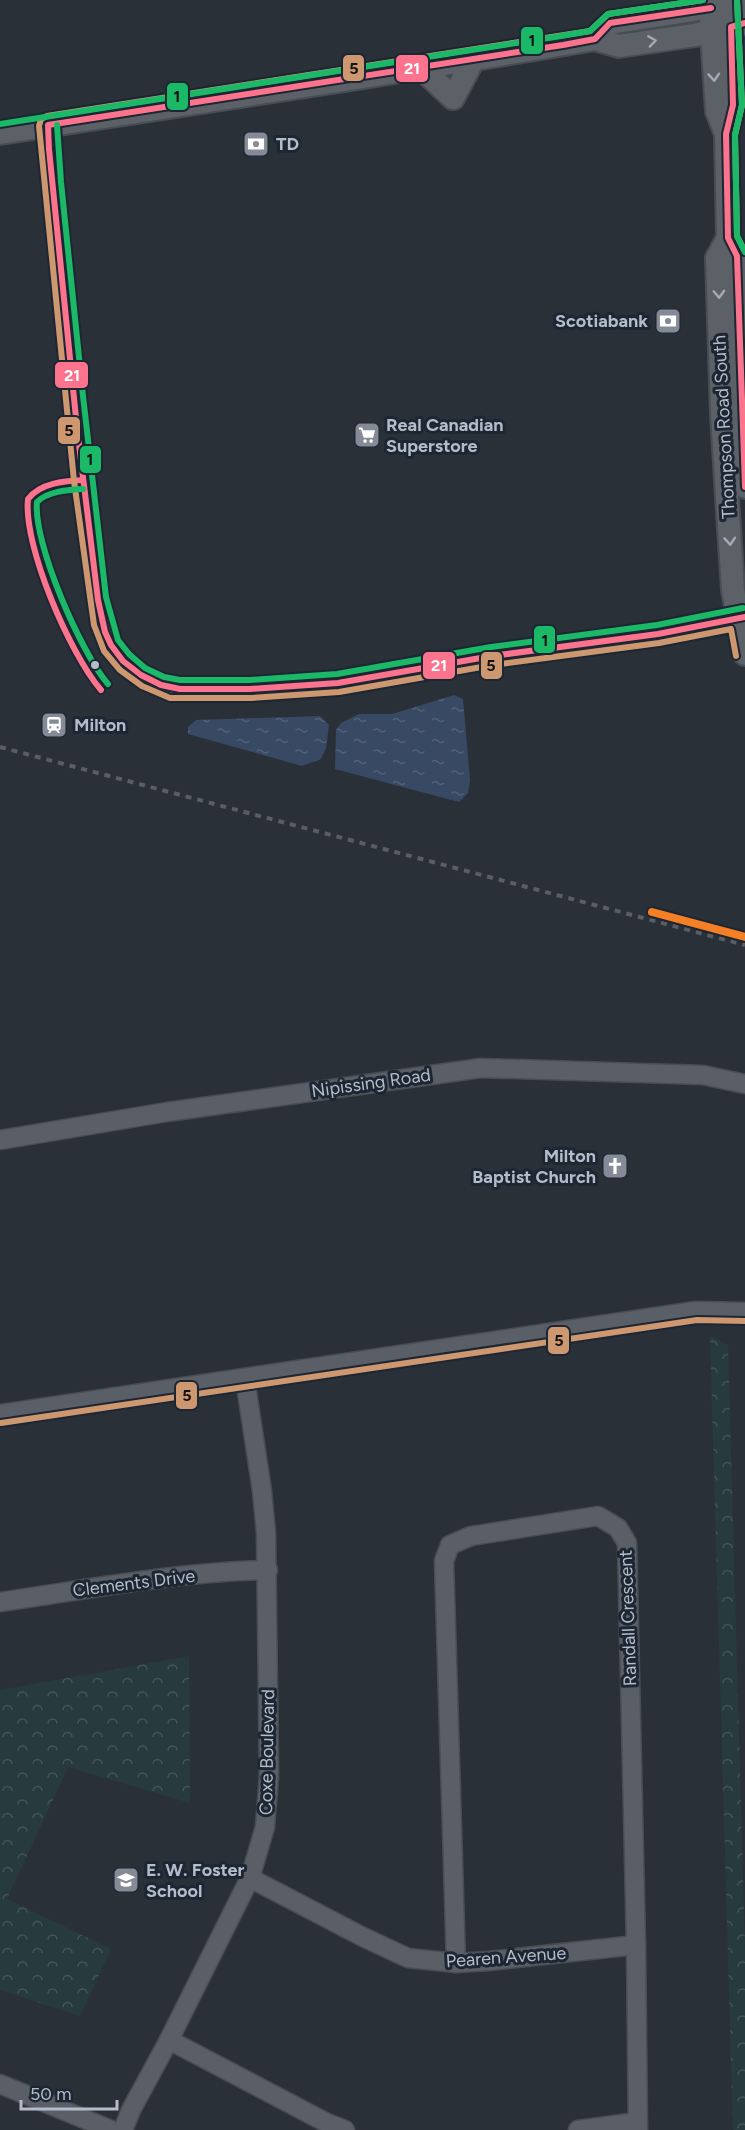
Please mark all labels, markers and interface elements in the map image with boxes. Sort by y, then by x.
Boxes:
line badge: 1 [520,26,544,55]
text: 1 [529,31,535,50]
one-way arrow [648,35,657,48]
line badge: 5 [342,54,365,82]
line badge: 21 [395,54,429,83]
text: 5 [349,59,359,78]
text: 21 [404,59,420,78]
one-way arrow [708,73,721,82]
line badge: 1 [166,82,189,111]
text: 1 [174,87,180,106]
bank icon: TD [241,129,271,159]
place label: TD [276,133,299,155]
one-way arrow [712,289,725,298]
bank icon: Scotiabank [653,306,683,336]
place label: Scotiabank [555,310,648,332]
street label: Thompson Road South [708,335,740,519]
line badge: 21 [54,361,89,389]
text: 21 [64,366,80,385]
place label: Real Canadian Superstore [386,414,504,457]
line badge: 5 [57,416,81,445]
supermarket icon: Real Canadian Superstore [352,420,382,450]
text: 5 [64,421,74,440]
line badge: 1 [79,445,102,474]
text: 1 [87,450,93,469]
one-way arrow [723,537,736,546]
line badge: 1 [533,625,556,654]
text: 1 [542,631,548,650]
line badge: 21 [422,651,456,680]
line badge: 5 [480,651,503,680]
text: 21 [431,656,447,675]
text: 5 [486,656,496,675]
unlabelled marker [89,659,101,671]
station icon: Milton [39,710,69,740]
place label: Milton [74,714,126,736]
street label: Nipissing Road [310,1064,432,1102]
place label: Milton Baptist Church [472,1145,596,1188]
church icon: Milton Baptist Church [600,1151,630,1181]
line badge: 5 [547,1326,570,1355]
text: 5 [554,1331,564,1350]
line badge: 5 [175,1381,198,1410]
text: 5 [182,1386,192,1405]
street label: Randall Crescent [615,1549,641,1686]
street label: Clements Drive [72,1565,197,1601]
street label: Coxe Boulevard [255,1689,279,1815]
place label: E. W. Foster School [146,1859,245,1902]
school or university icon: E. W. Foster School [111,1865,141,1895]
street label: Pearen Avenue [445,1942,567,1972]
scale bar [21,2073,117,2111]
text: 50 m [30,2083,72,2105]

